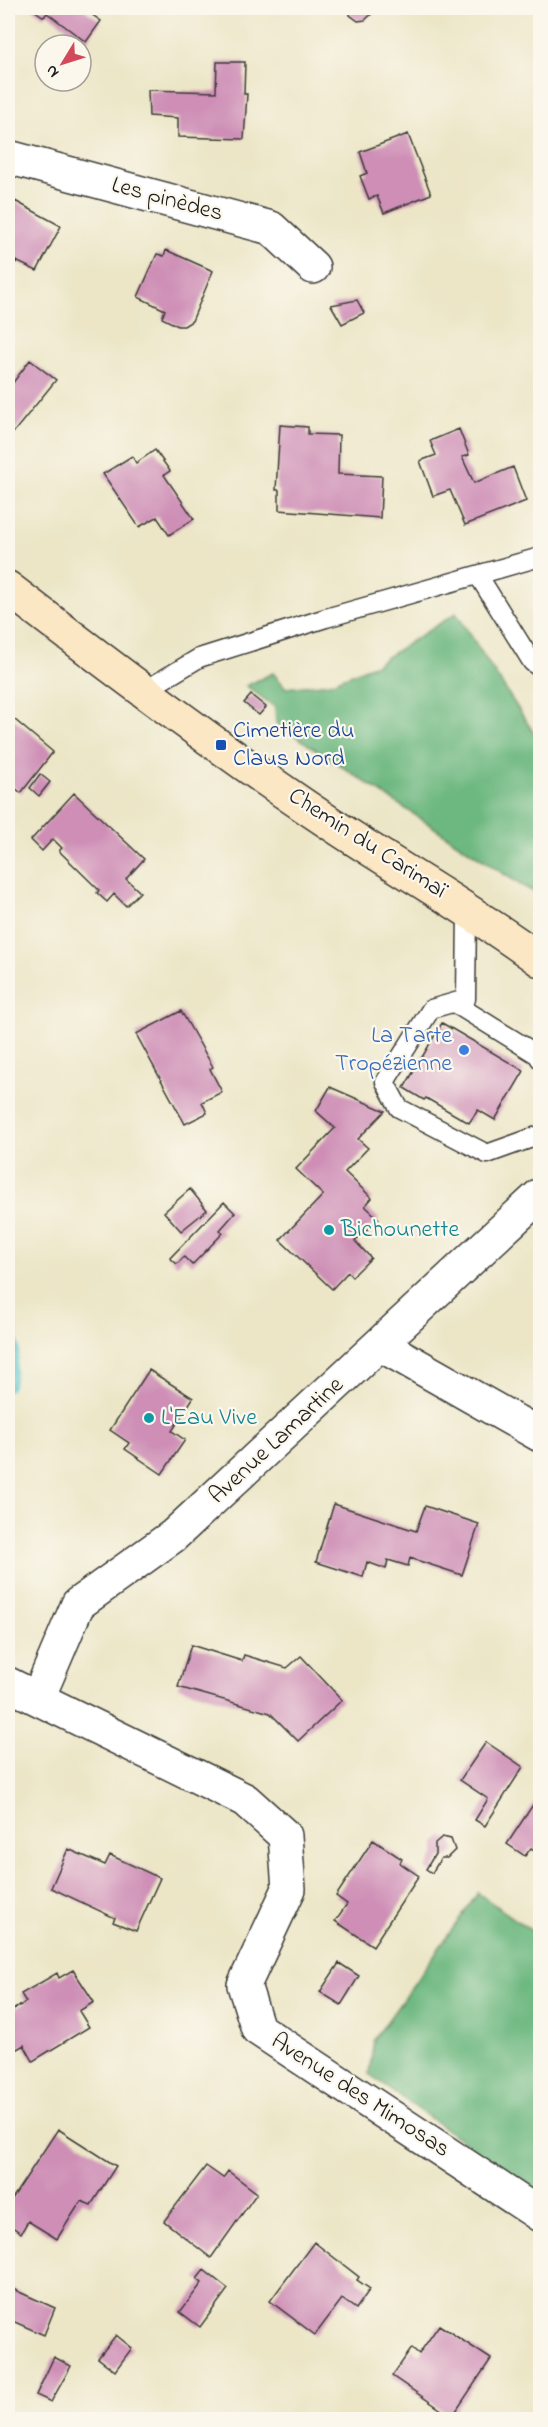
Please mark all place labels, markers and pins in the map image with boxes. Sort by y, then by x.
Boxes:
place label: Cimetière du Claus Nord [233,714,354,777]
marker: Cimetière du Claus Nord [214,738,228,752]
place label: La Tarte Tropézienne [335,1019,452,1082]
marker: La Tarte Tropézienne [457,1043,471,1057]
place label: Bichounette [340,1213,459,1248]
marker: Bichounette [322,1223,336,1237]
place label: L'Eau Vive [161,1401,257,1436]
marker: L'Eau Vive [142,1411,156,1425]

